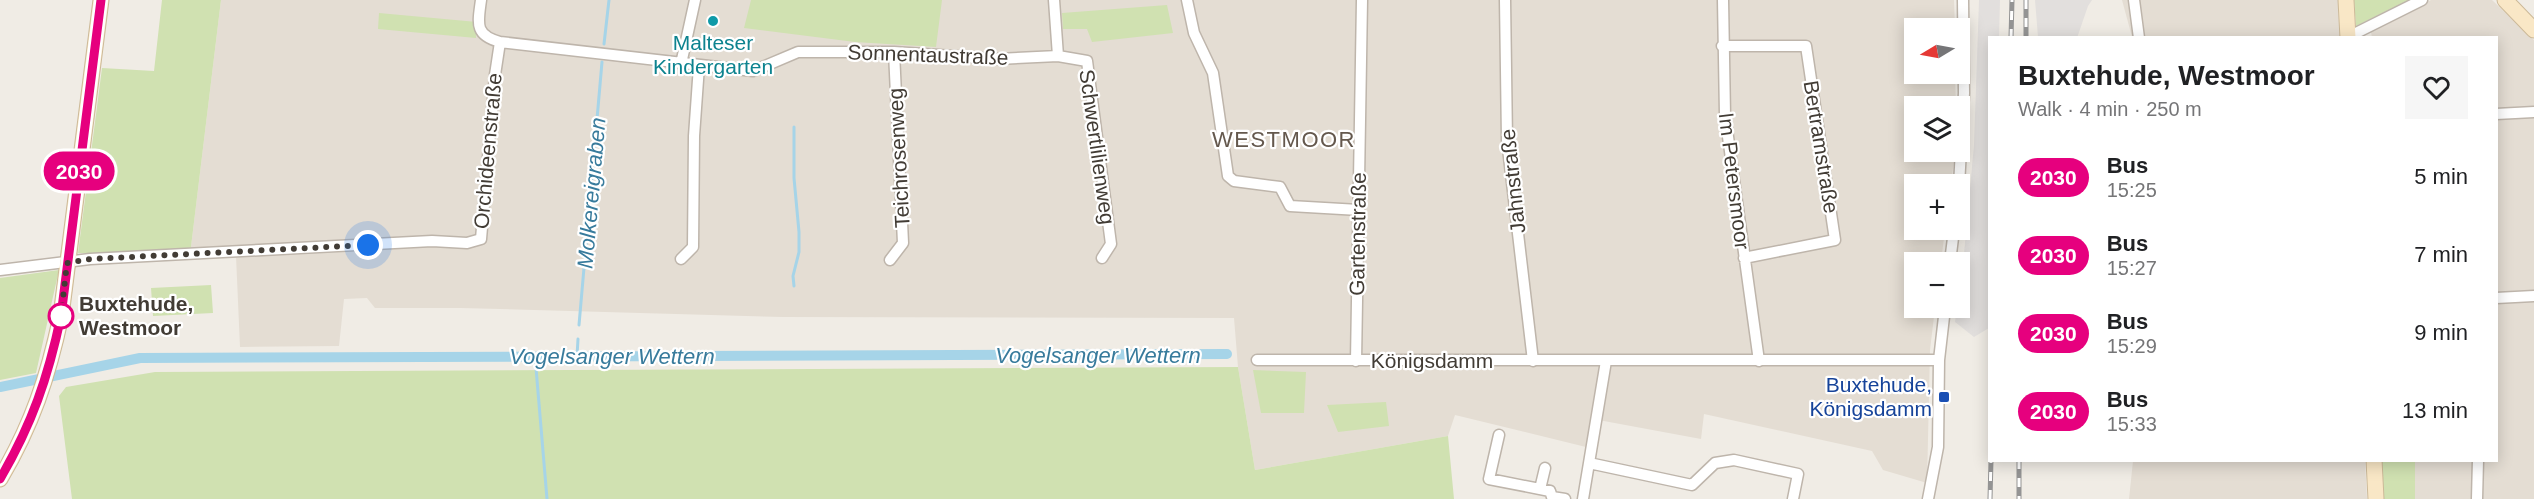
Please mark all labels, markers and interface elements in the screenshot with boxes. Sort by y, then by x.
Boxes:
marker: Malteser Kindergarten [706,14,720,28]
north arrow [1904,18,1970,84]
map controls [1904,18,1970,318]
place label: Malteser Kindergarten [653,31,773,78]
street label: Sonnentaustraße [847,40,1009,69]
button: heart [2405,56,2468,119]
text: Buxtehude, Westmoor [2018,60,2315,91]
street label: Schwertlilienweg [1075,68,1120,226]
street label: Orchideenstraße [469,72,506,230]
street label: Bertramstraße [1800,79,1843,215]
street label: Teichrosenweg [883,87,914,229]
button: layers [1904,96,1970,162]
text: Walk · 4 min · 250 m [2018,98,2202,120]
street label: Im Petersmoor [1715,111,1754,251]
water label: Molkereigraben [572,116,611,270]
district label: WESTMOOR [1212,127,1356,152]
street label: Jahnstraße [1496,128,1529,234]
line badge: 2030 [37,152,121,190]
text: Bus [2107,153,2148,178]
text: 2030 [56,160,102,183]
text: 5 min [2414,164,2468,189]
text: 2030 [2030,166,2077,189]
street label: Gartenstraße [1345,172,1370,296]
button: + [1904,174,1970,240]
text: 15:25 [2107,179,2157,201]
your location [353,230,383,260]
text: Bus [2107,231,2148,256]
text: 7 min [2414,242,2468,267]
text: 2030 [2030,244,2077,267]
button: − [1904,252,1970,318]
text: 15:27 [2107,257,2157,279]
place label: Buxtehude, Westmoor [79,292,193,339]
marker: Buxtehude, Westmoor [48,303,74,329]
text: Bus [2107,309,2148,334]
text: 9 min [2414,320,2468,345]
text: 2030 [2030,322,2077,345]
text: 15:29 [2107,335,2157,357]
water label: Vogelsanger Wettern [995,343,1201,368]
water label: Vogelsanger Wettern [509,344,715,369]
street label: Königsdamm [1371,349,1493,372]
place label: Buxtehude, Königsdamm [1809,373,1932,420]
text: Bus [2107,387,2148,412]
marker: Buxtehude, Königsdamm [1937,390,1951,404]
text: 13 min [2402,398,2468,423]
text: 2030 [2030,400,2077,423]
text: 15:33 [2107,413,2157,435]

